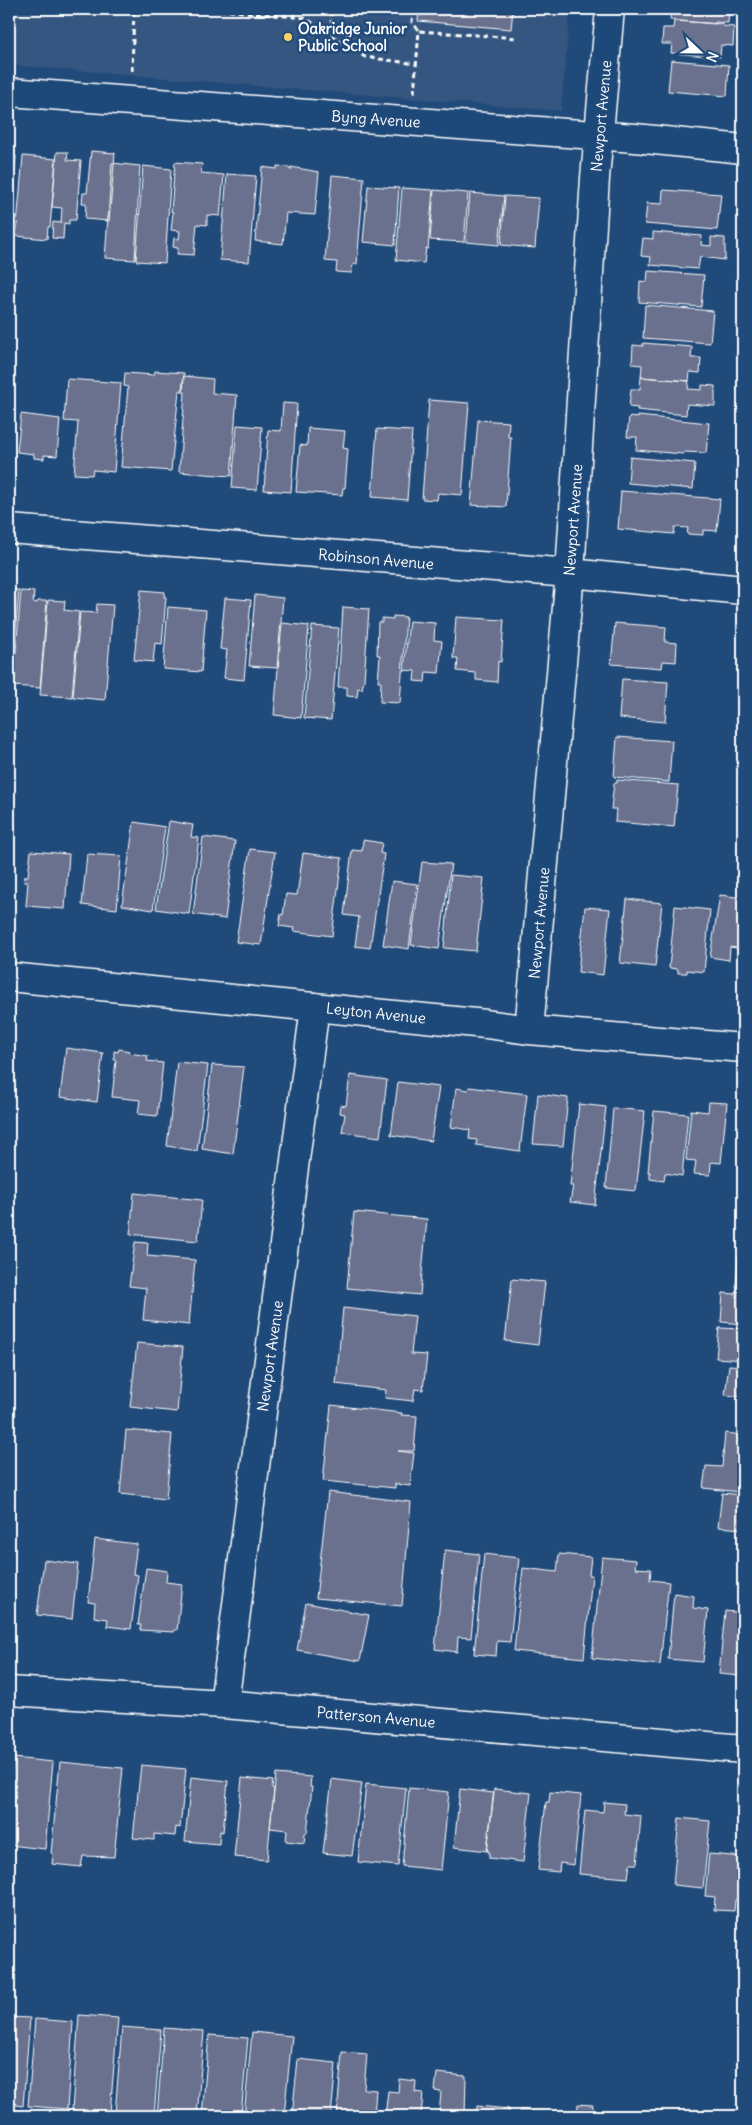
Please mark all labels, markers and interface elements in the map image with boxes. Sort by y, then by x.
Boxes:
place label: Oakridge Junior Public School [298,19,408,55]
north arrow [674,28,724,78]
marker: Oakridge Junior Public School [282,31,294,43]
text: N [702,49,722,65]
street label: Newport Avenue [587,59,615,173]
street label: Byng Avenue [331,106,421,132]
street label: Newport Avenue [560,463,586,577]
street label: Robinson Avenue [317,544,435,574]
street label: Newport Avenue [525,866,553,980]
street label: Leyton Avenue [325,998,427,1028]
street label: Newport Avenue [253,1299,287,1413]
street label: Patterson Avenue [316,1702,436,1732]

